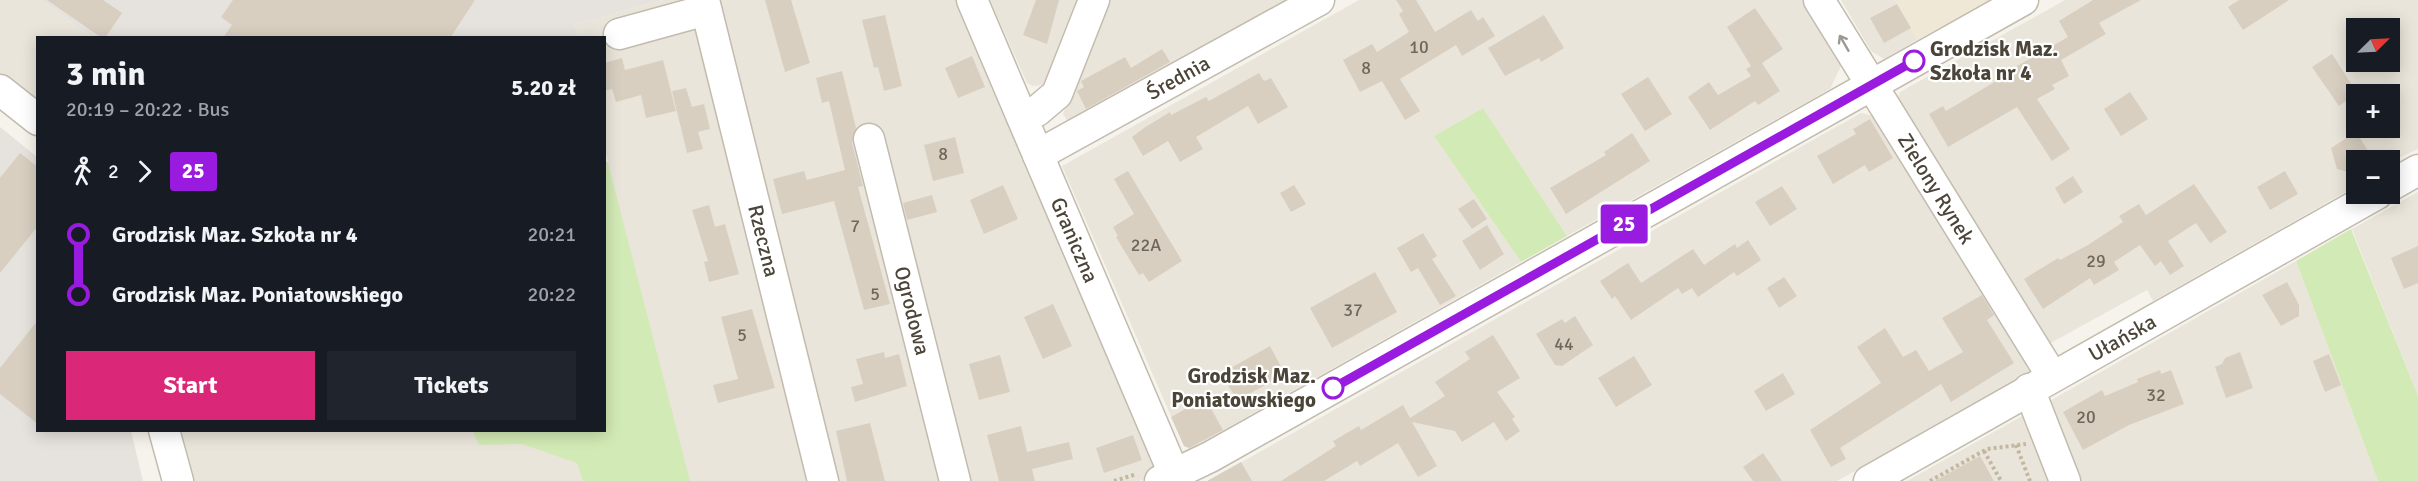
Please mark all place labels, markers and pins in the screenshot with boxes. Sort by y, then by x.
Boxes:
place label: Grodzisk Maz. Szkoła nr 4 [1930,36,2058,86]
marker: Grodzisk Maz. Szkoła nr 4 [1903,50,1925,72]
place label: Grodzisk Maz. Poniatowskiego [1171,363,1316,413]
marker: Grodzisk Maz. Poniatowskiego [1322,377,1344,399]

